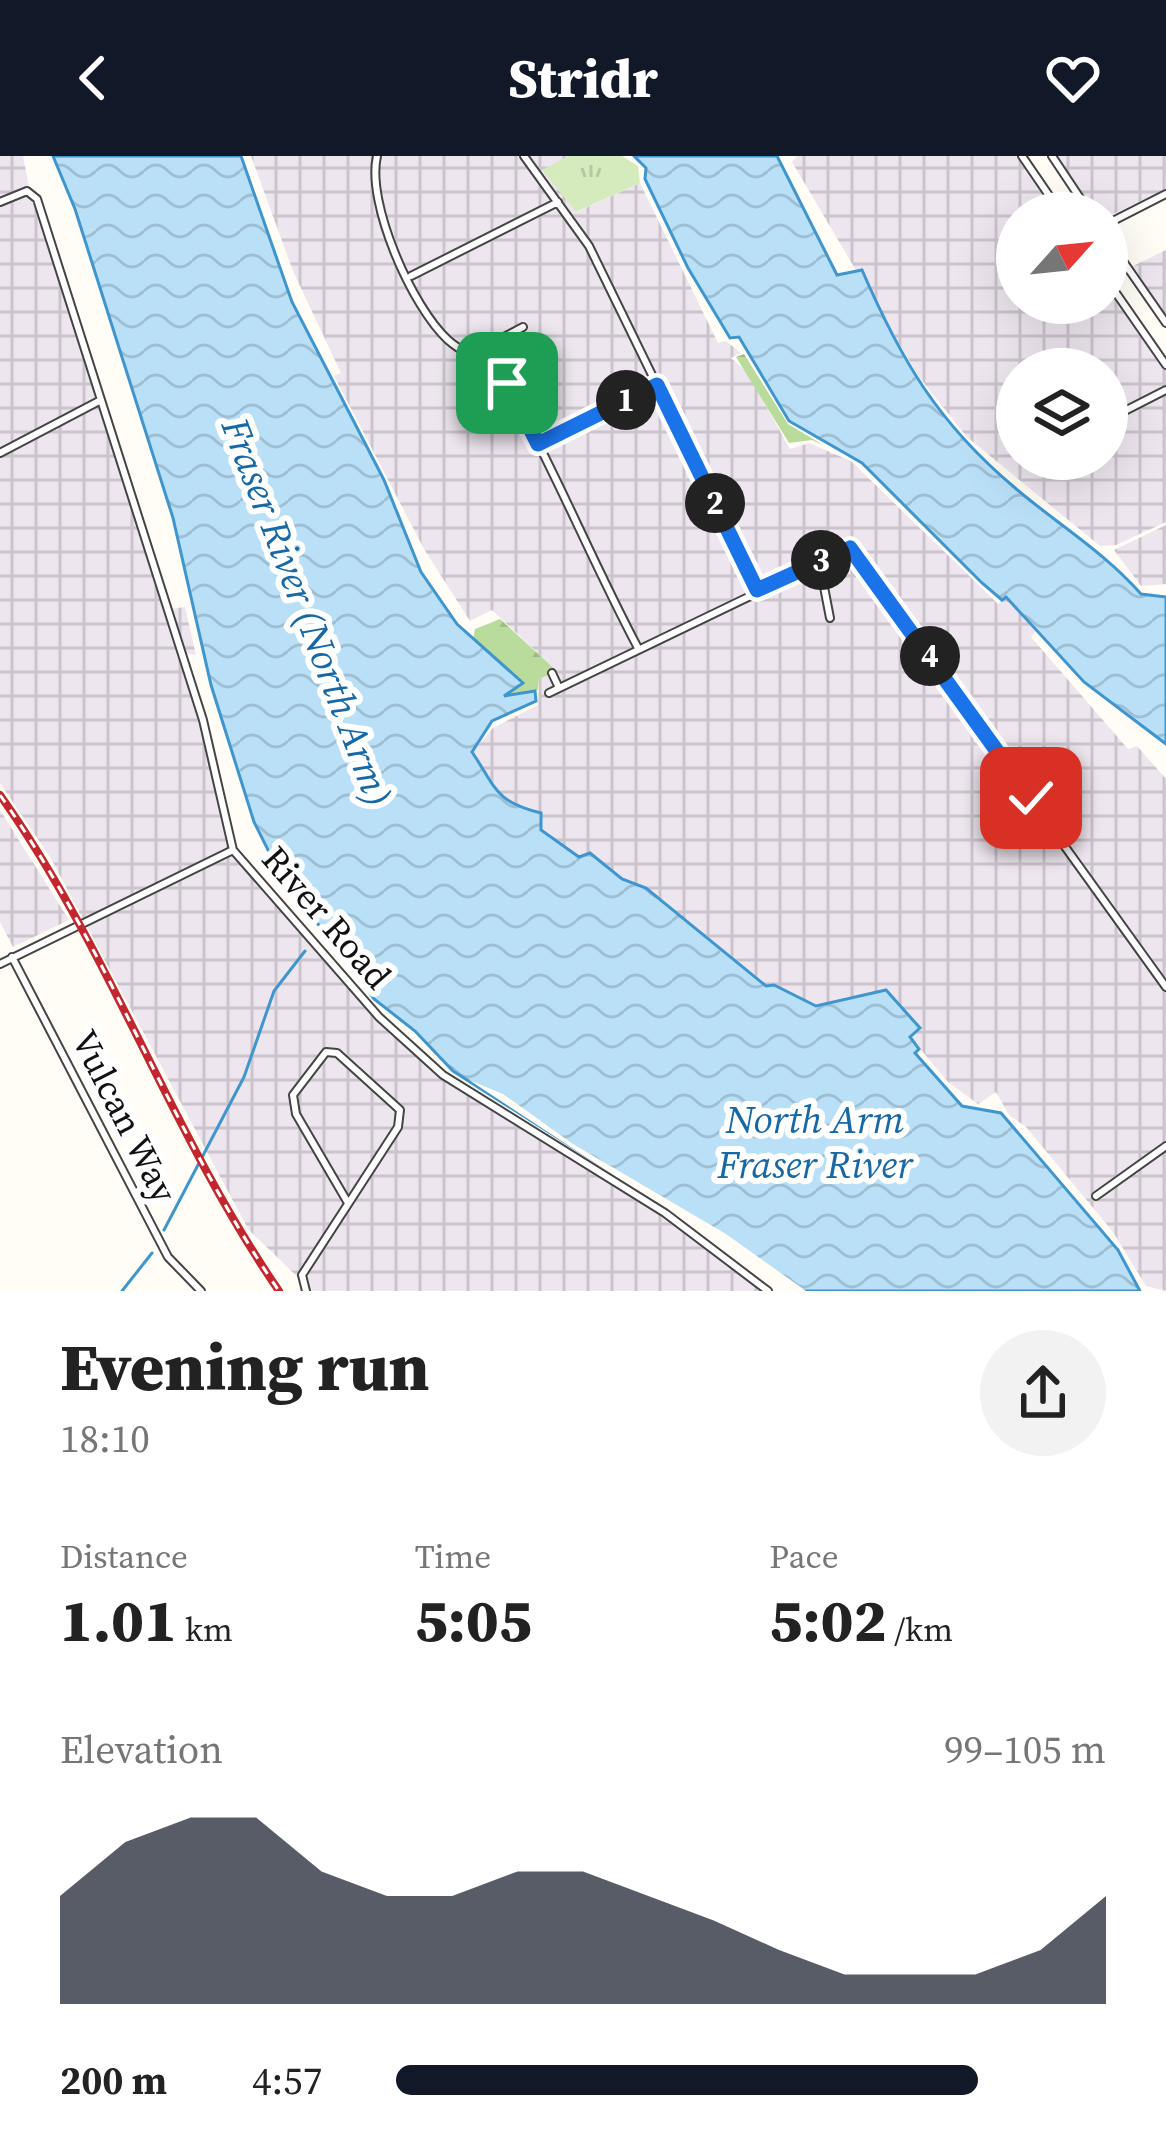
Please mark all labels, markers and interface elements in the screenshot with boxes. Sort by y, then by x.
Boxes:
text: Stridr [508,41,658,115]
icon: back [60,45,126,111]
icon: heart [1040,45,1106,111]
north arrow [996,192,1128,324]
map controls [996,192,1128,480]
pin [456,332,558,434]
button: layers [996,348,1128,480]
icon: arrive [474,350,540,416]
pin: 1 [596,370,656,430]
text: 1 [617,377,635,422]
water label: Fraser River (North Arm) [209,409,406,814]
pin: 2 [685,473,745,533]
text: 2 [706,480,724,525]
pin: 3 [791,530,851,590]
text: 3 [812,537,830,582]
pin: 4 [900,626,960,686]
text: 4 [921,633,939,678]
pin [980,747,1082,849]
icon: check [998,765,1064,831]
street label: River Road [251,835,402,999]
street label: Vulcan Way [60,1022,189,1211]
water label: North Arm Fraser River [716,1093,914,1191]
text: Evening run [60,1322,430,1412]
button: share [980,1330,1106,1456]
text: 18:10 [60,1412,150,1465]
text: Distance [60,1534,188,1579]
text: Time [415,1534,491,1579]
text: Pace [769,1534,839,1579]
text: 1.01 [60,1579,177,1661]
text: 5:05 [415,1579,532,1661]
text: 5:02 [769,1579,887,1661]
text: km [177,1607,233,1652]
text: /km [887,1607,953,1652]
text: Elevation [60,1723,223,1776]
text: 99–105 m [944,1723,1106,1776]
text: 200 m [60,2054,167,2107]
text: 4:57 [252,2054,322,2107]

